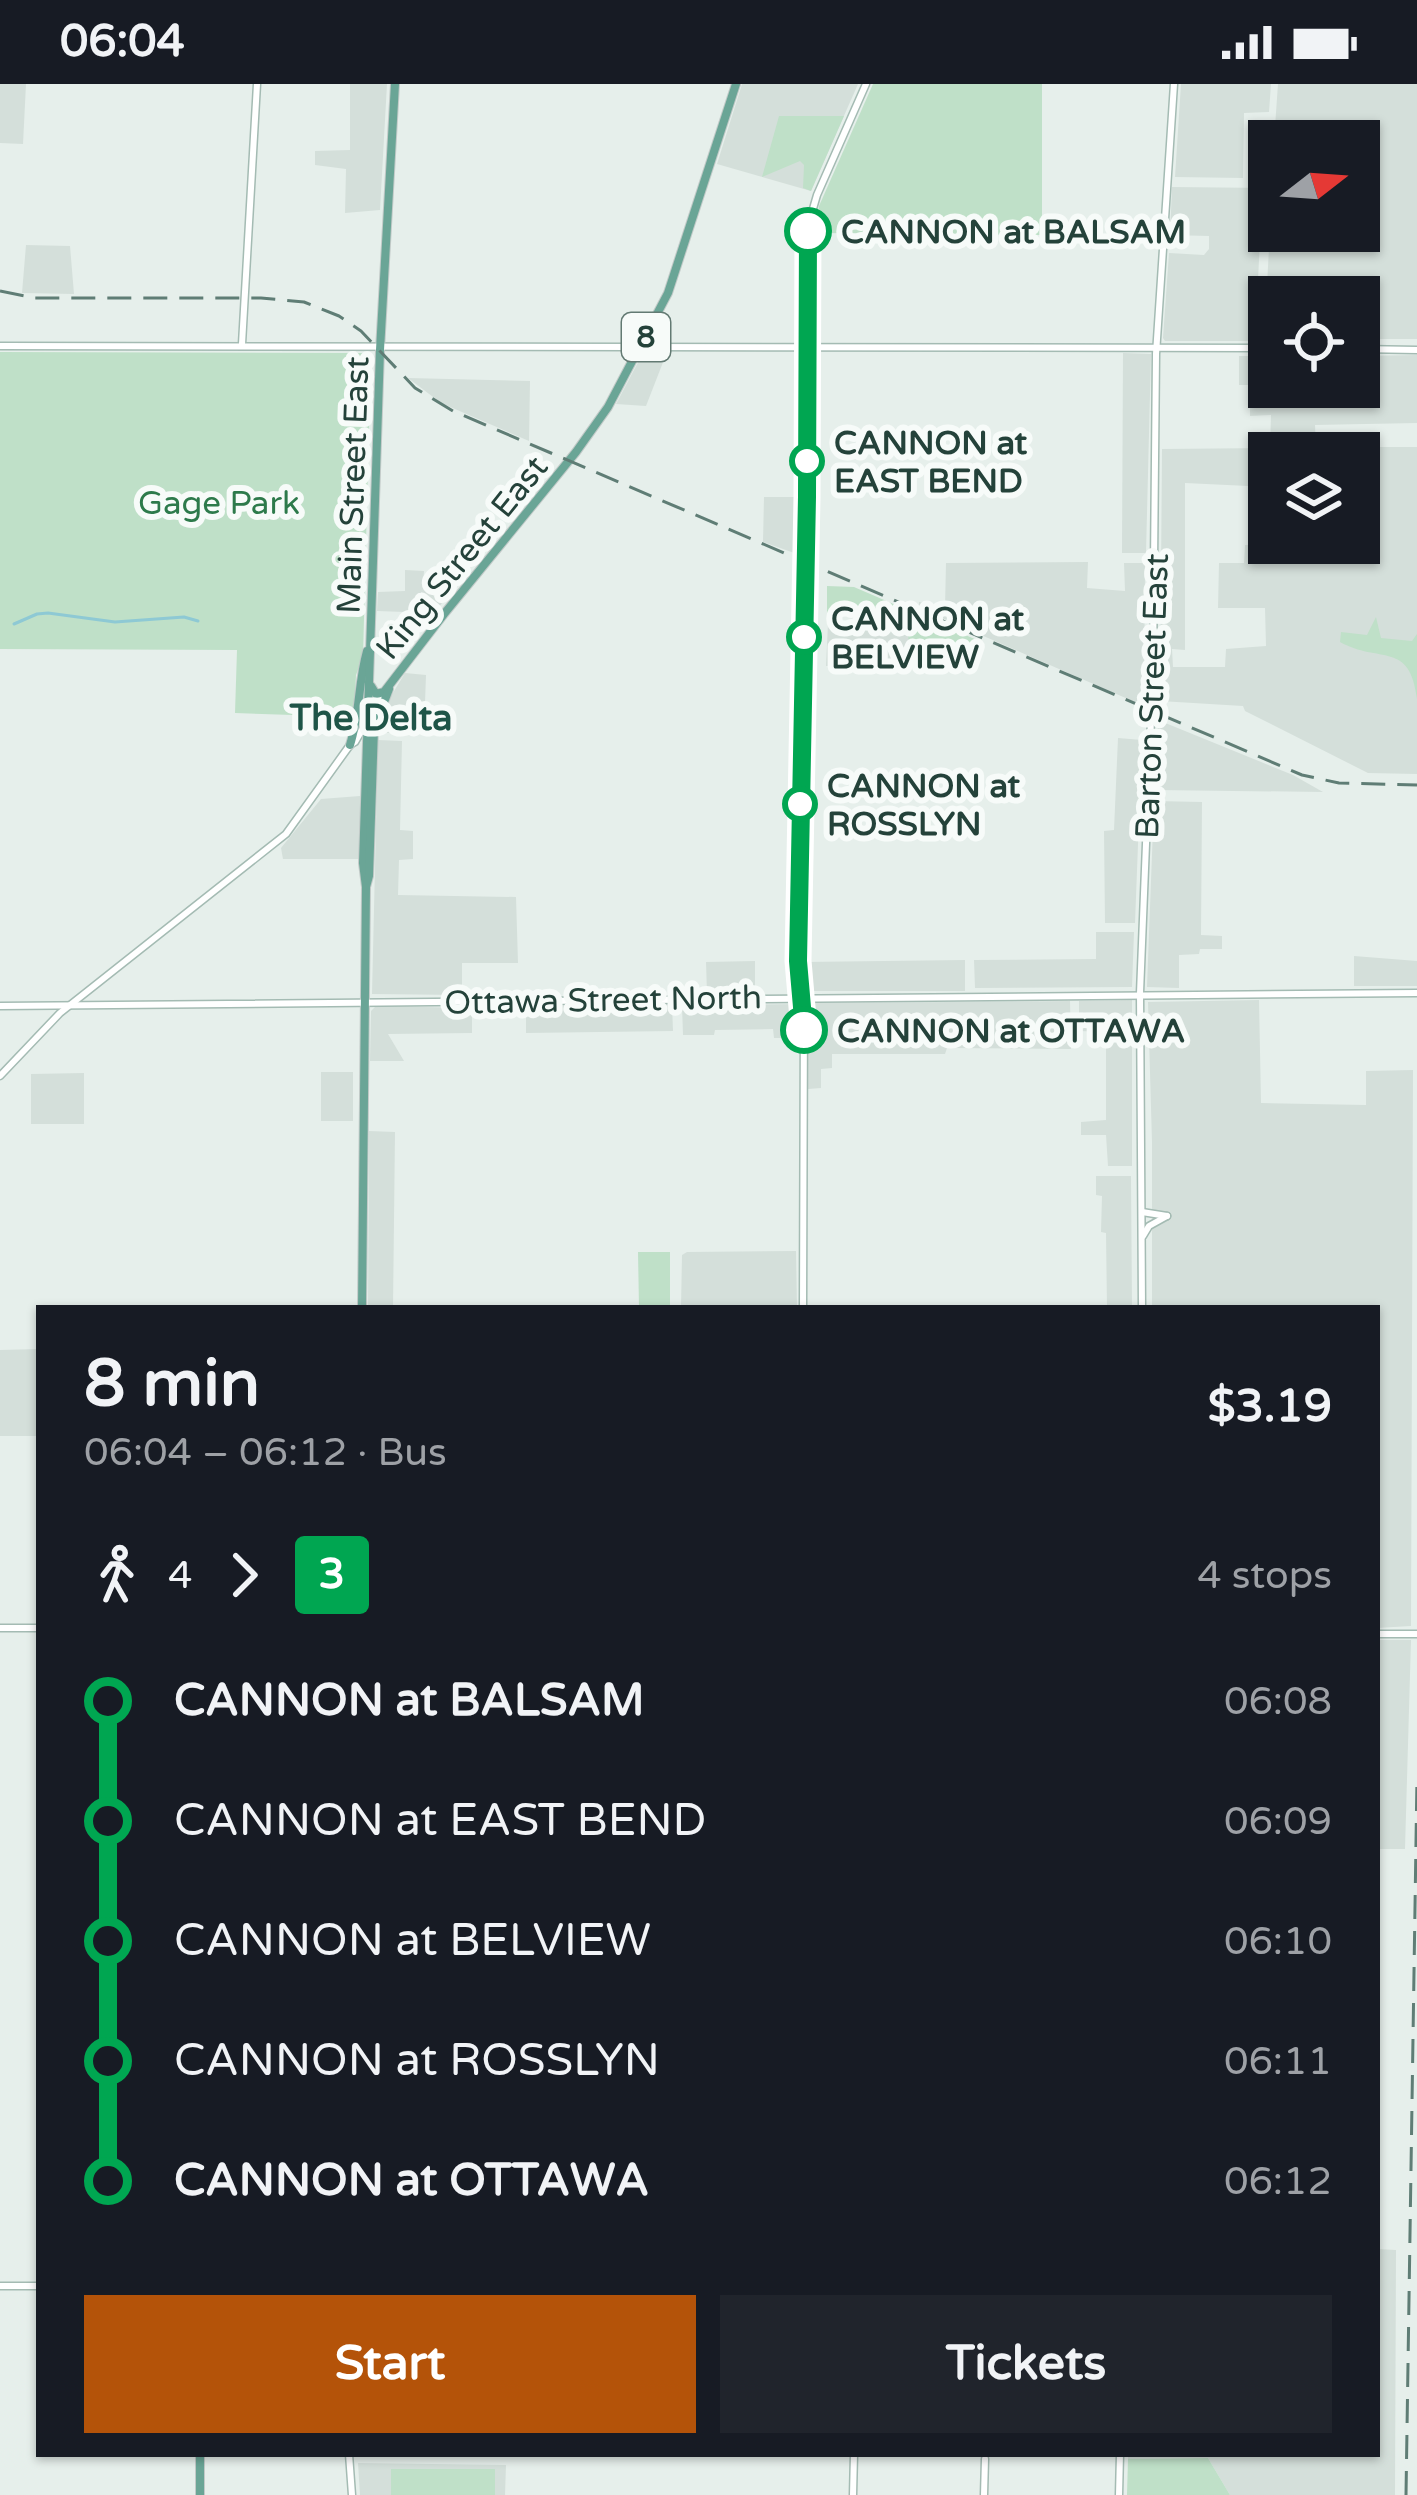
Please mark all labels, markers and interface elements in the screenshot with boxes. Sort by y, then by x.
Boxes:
text: 06:04 [60,15,185,69]
north arrow [1248,120,1380,252]
map controls [1248,120,1380,564]
marker: CANNON at BALSAM [786,209,830,253]
place label: CANNON at BALSAM [841,213,1186,252]
button: locate [1248,276,1380,408]
road number: 8 [622,313,670,361]
street label: Main Street East [330,355,377,615]
place label: CANNON at EAST BEND [834,424,1028,501]
button: layers [1248,432,1380,564]
marker: CANNON at EAST BEND [791,445,823,477]
street label: King Street East [368,448,556,668]
park label: Gage Park [138,484,300,523]
street label: Barton Street East [1128,553,1177,840]
place label: CANNON at BELVIEW [831,600,1025,677]
marker: CANNON at BELVIEW [788,621,820,653]
district label: The Delta [288,697,453,740]
place label: CANNON at ROSSLYN [827,767,1021,844]
marker: CANNON at ROSSLYN [784,788,816,820]
street label: Ottawa Street North [444,978,762,1023]
marker: CANNON at OTTAWA [782,1008,826,1052]
place label: CANNON at OTTAWA [837,1012,1185,1051]
text: 8 min [84,1344,260,1424]
text: $3.19 [1208,1380,1332,1434]
text: 06:04 – 06:12 · Bus [84,1429,447,1476]
icon: walk [84,1542,150,1608]
icon: forward [211,1542,277,1608]
text: 3 [319,1549,345,1600]
text: 4 [168,1552,193,1599]
text: 4 stops [1197,1552,1332,1599]
text: CANNON at BALSAM [174,1674,645,1728]
text: 06:08 [1224,1678,1332,1725]
text: CANNON at EAST BEND [174,1794,706,1848]
text: 06:09 [1224,1798,1332,1845]
text: CANNON at BELVIEW [174,1914,651,1968]
text: 06:10 [1224,1918,1332,1965]
text: CANNON at ROSSLYN [174,2034,660,2088]
text: 06:11 [1224,2038,1332,2085]
text: CANNON at OTTAWA [174,2154,649,2208]
text: 06:12 [1224,2158,1332,2205]
button: Start [84,2295,696,2433]
button: Tickets [720,2295,1332,2433]

